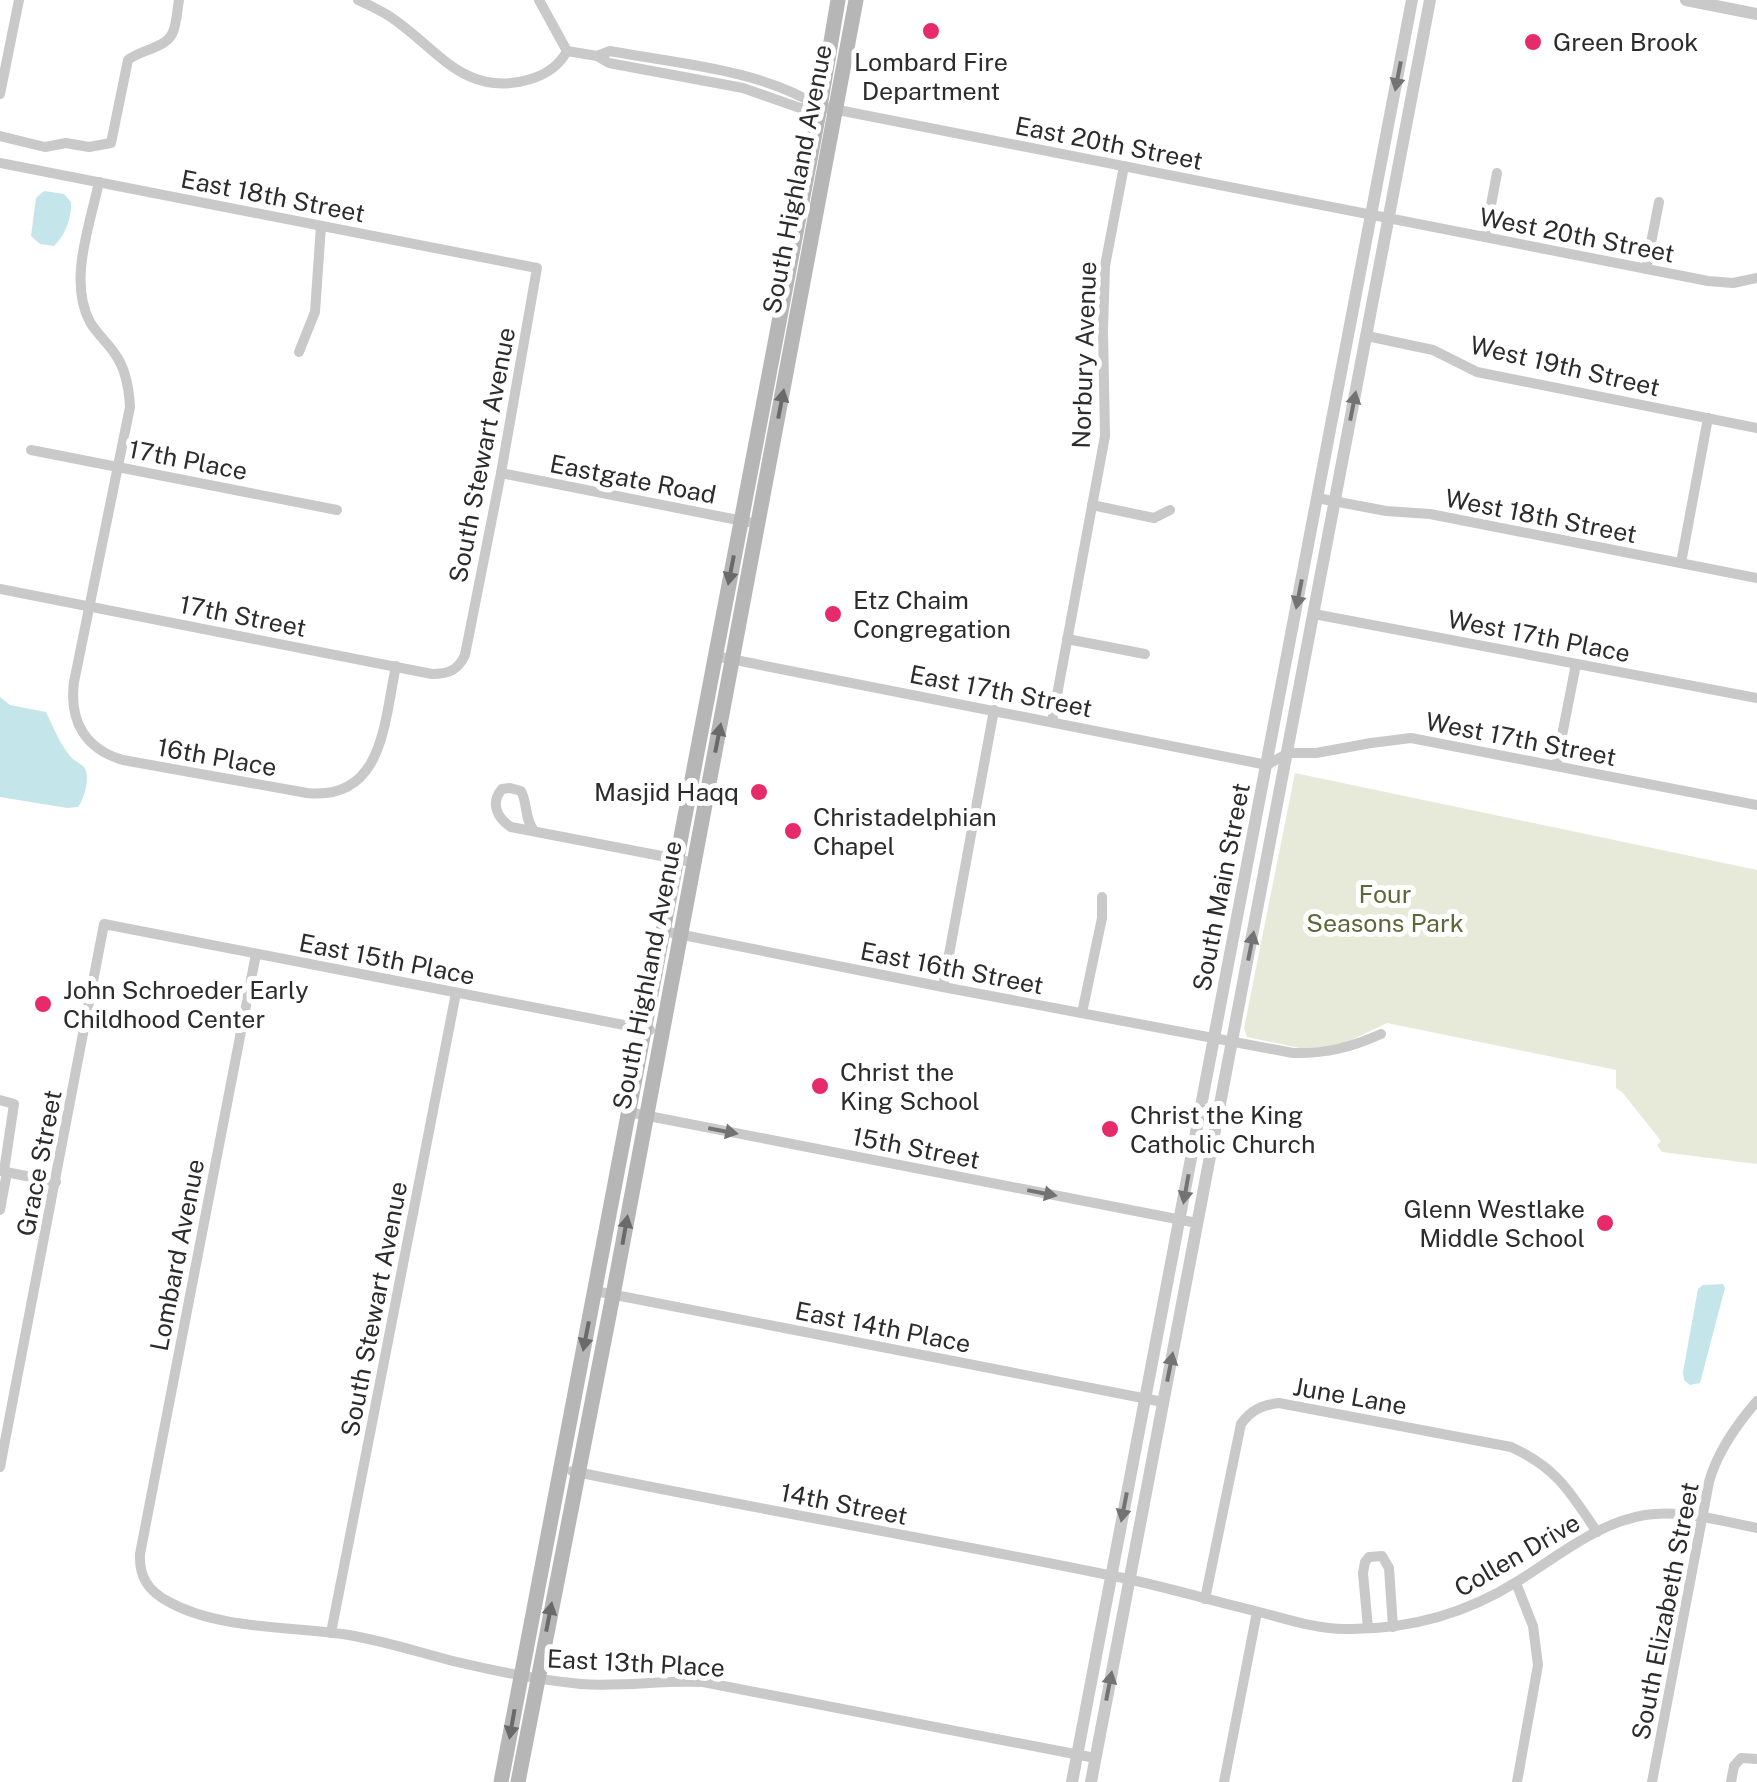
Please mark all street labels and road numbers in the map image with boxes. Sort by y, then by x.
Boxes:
street label: South Highland Avenue [756,42,838,316]
street label: East 20th Street [1013,110,1205,176]
street label: East 18th Street [178,163,368,229]
street label: West 20th Street [1477,201,1677,269]
street label: Norbury Avenue [1066,261,1102,449]
street label: South Stewart Avenue [443,325,521,585]
street label: West 19th Street [1467,330,1663,402]
street label: 17th Place [126,434,250,486]
street label: Eastgate Road [547,448,719,510]
street label: West 18th Street [1443,483,1639,549]
street label: 17th Street [177,589,309,643]
street label: West 17th Place [1445,604,1633,668]
street label: East 17th Street [907,659,1095,723]
street label: West 17th Street [1423,706,1619,772]
street label: 16th Place [155,732,279,782]
street label: South Main Street [1186,780,1256,994]
street label: South Highland Avenue [606,838,688,1112]
street label: East 15th Place [297,927,477,991]
street label: East 16th Street [858,936,1046,1000]
street label: Grace Street [10,1087,68,1239]
street label: 15th Street [850,1121,982,1175]
street label: Lombard Avenue [144,1157,210,1353]
street label: South Stewart Avenue [335,1179,413,1439]
street label: East 14th Place [793,1295,973,1359]
street label: June Lane [1291,1371,1409,1421]
street label: 14th Street [778,1477,910,1531]
street label: South Elizabeth Street [1625,1479,1705,1743]
street label: Collen Drive [1449,1507,1585,1603]
street label: East 13th Place [546,1643,726,1683]

